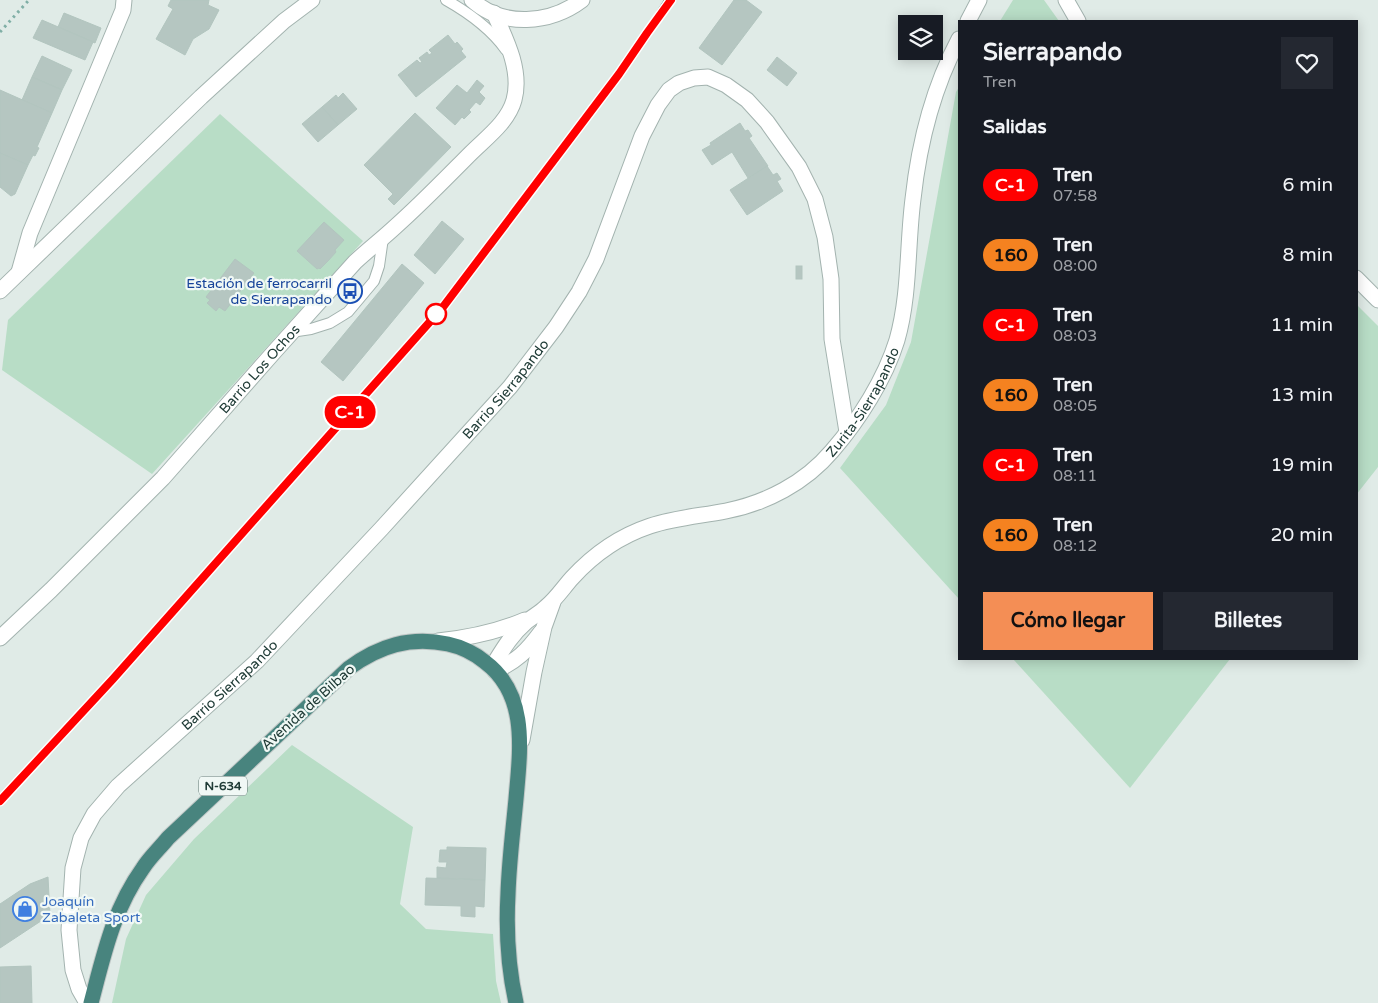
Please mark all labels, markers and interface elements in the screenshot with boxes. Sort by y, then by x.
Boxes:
map controls [898,15,943,60]
button: layers [898,15,943,60]
button: heart [1281,37,1333,89]
text: Sierrapando [983,38,1122,67]
text: Tren [983,72,1016,92]
text: Salidas [983,116,1047,138]
text: Tren [1053,164,1093,186]
text: C-1 [995,174,1026,196]
text: 6 min [1282,174,1333,196]
text: 07:58 [1053,186,1097,206]
text: Tren [1053,234,1093,256]
text: 160 [994,244,1027,266]
text: 8 min [1282,244,1333,266]
text: 08:00 [1053,256,1097,276]
place label: Estación de ferrocarril de Sierrapando [186,275,332,308]
bus stop icon: Estación de ferrocarril de Sierrapando [337,278,363,304]
unlabelled marker [425,303,447,325]
text: Tren [1053,304,1093,326]
text: C-1 [995,314,1026,336]
text: 11 min [1270,314,1333,336]
street label: Barrio Los Ochos [215,321,303,417]
text: 08:03 [1053,326,1097,346]
street label: Barrio Sierrapando [459,336,552,442]
street label: Zurita-Sierrapando [822,345,902,460]
text: Tren [1053,374,1093,396]
text: 160 [994,384,1027,406]
text: 13 min [1270,384,1333,406]
line badge: C-1 [321,396,379,428]
text: 08:05 [1053,396,1097,416]
text: C-1 [335,401,365,423]
text: Tren [1053,444,1093,466]
text: C-1 [995,454,1026,476]
text: 19 min [1270,454,1333,476]
text: 08:11 [1053,466,1097,486]
text: Tren [1053,514,1093,536]
text: 160 [994,524,1027,546]
text: 20 min [1270,524,1333,546]
text: 08:12 [1053,536,1097,556]
button: Cómo llegar [983,592,1153,650]
button: Billetes [1163,592,1333,650]
street label: Barrio Sierrapando [178,636,281,734]
street label: Avenida de Bilbao [258,661,358,753]
road number: N-634 [199,776,247,796]
place label: Joaquín Zabaleta Sport [42,893,141,926]
shop icon: Joaquín Zabaleta Sport [12,896,38,922]

